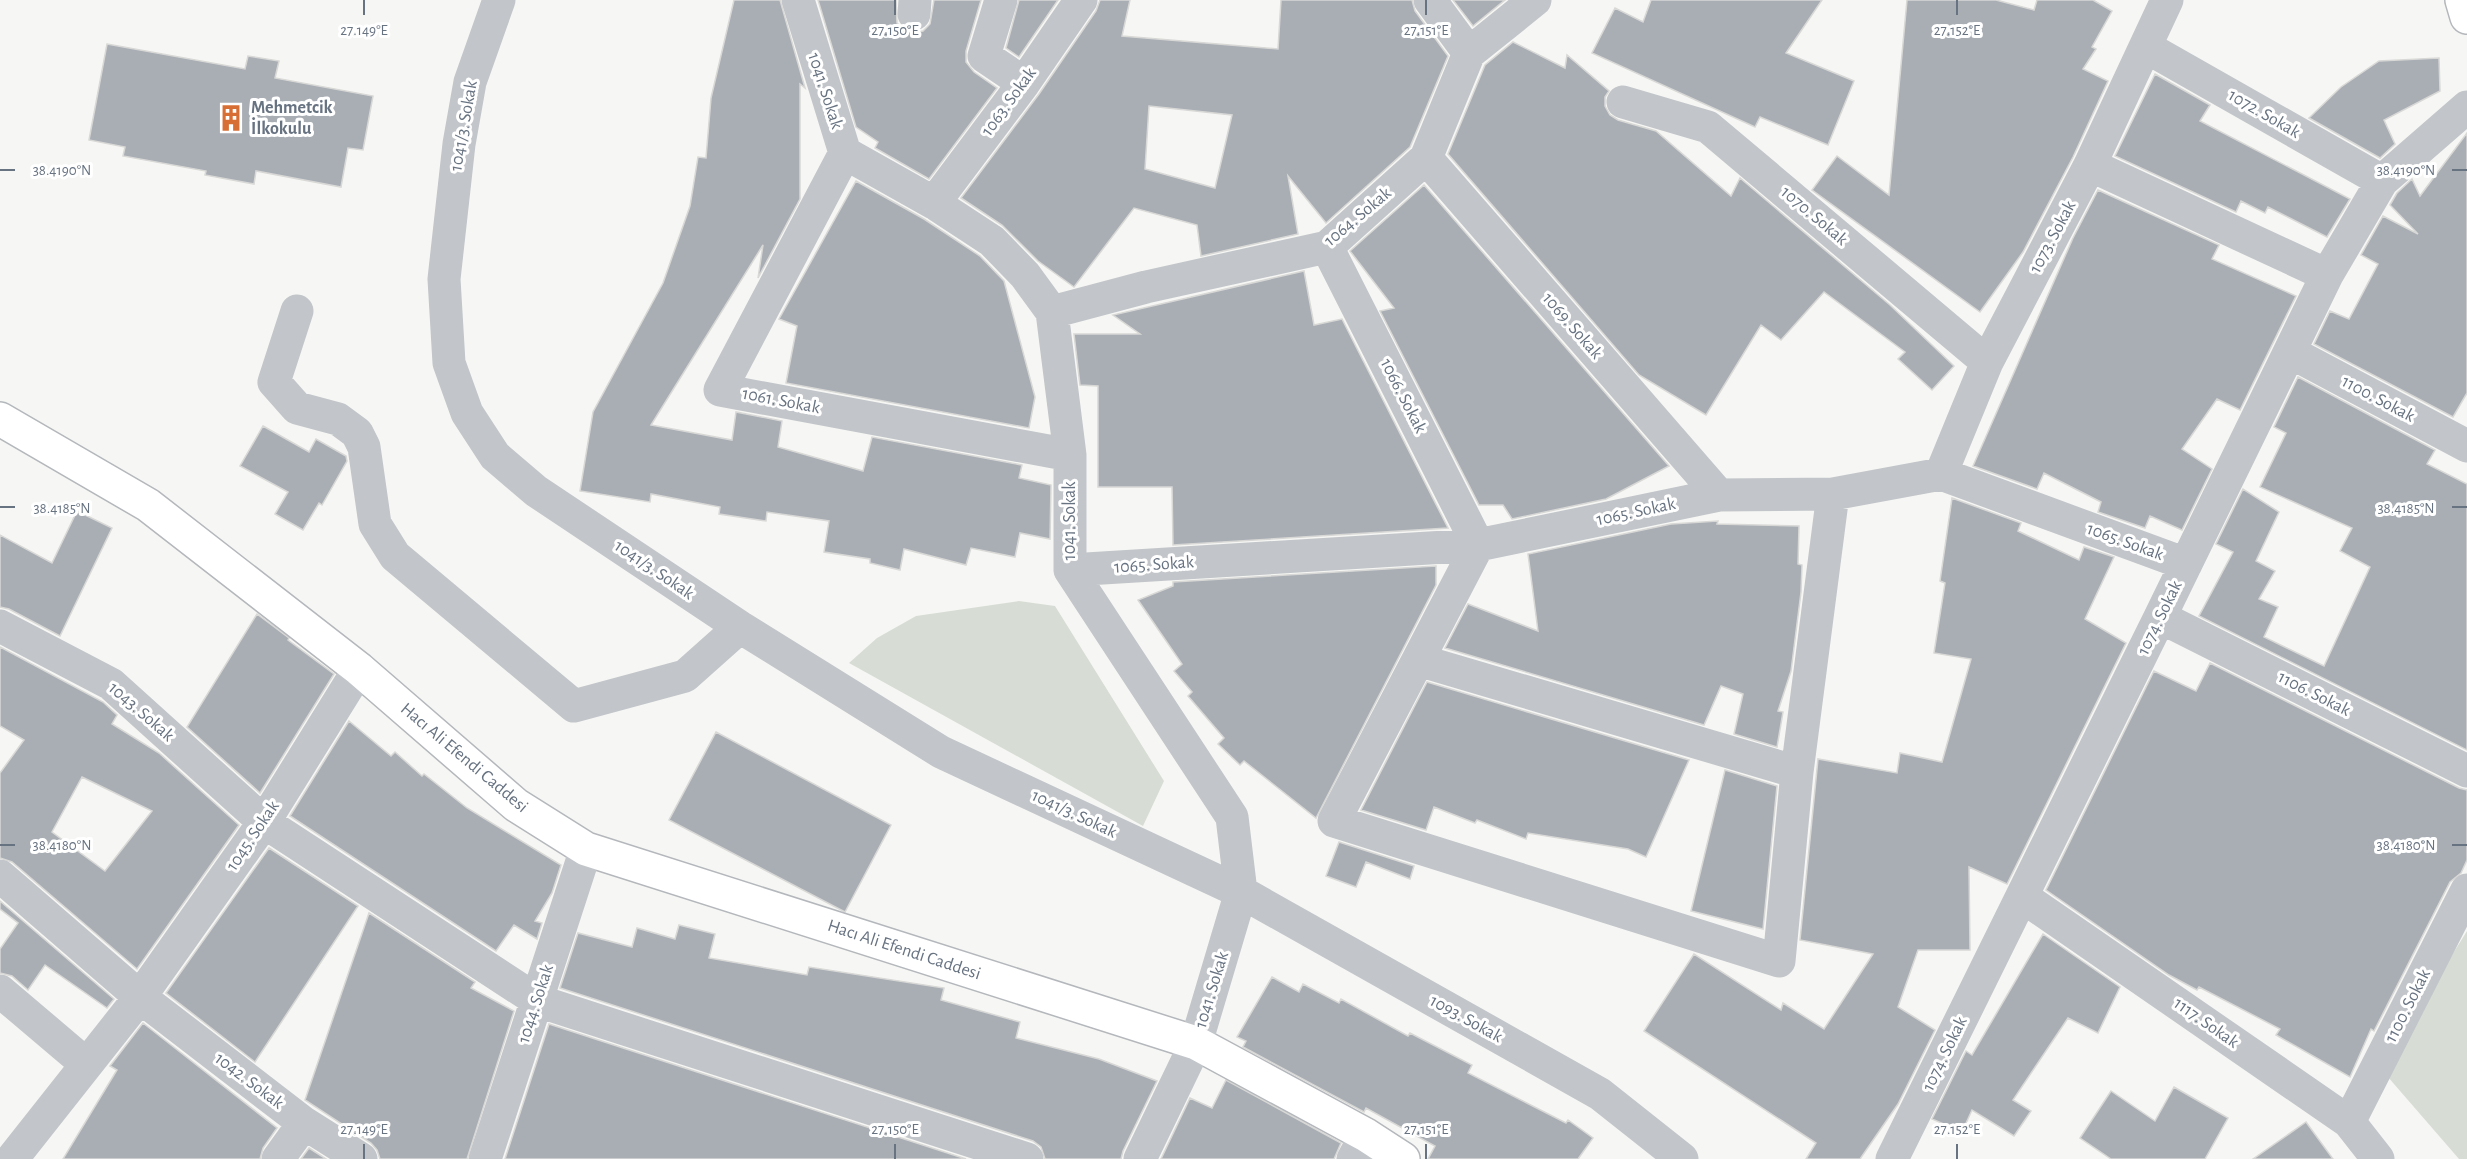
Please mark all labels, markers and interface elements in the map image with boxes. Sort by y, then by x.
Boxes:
text: 27.149°E [340,23,388,38]
text: 27.150°E [871,23,919,38]
text: 27.151°E [1404,23,1448,38]
text: 27.152°E [1934,23,1980,38]
street label: 1041. Sokak [804,51,846,132]
street label: 1063. Sokak [978,64,1040,140]
street label: 1041/3. Sokak [447,79,481,173]
street label: 1072. Sokak [2225,86,2304,142]
place label: Mehmetcik İlkokulu [251,99,333,138]
building icon: Mehmetcik İlkokulu [216,103,246,133]
text: 38.4190°N [33,163,91,178]
text: 38.4190°N [2377,163,2435,178]
street label: 1064. Sokak [1321,183,1396,250]
street label: 1070. Sokak [1777,183,1851,249]
street label: 1073. Sokak [2026,197,2080,276]
street label: 1069. Sokak [1539,290,1606,363]
street label: 1066. Sokak [1377,356,1430,437]
street label: 1100. Sokak [2339,372,2418,426]
street label: 1061. Sokak [741,385,822,418]
street label: 1041. Sokak [1061,481,1079,560]
street label: 1065. Sokak [1595,495,1678,529]
text: 38.4185°N [33,501,91,516]
text: 38.4185°N [2377,501,2435,516]
street label: 1065. Sokak [2084,520,2166,564]
street label: 1041/3. Sokak [611,537,698,604]
street label: 1065. Sokak [1113,553,1195,577]
street label: 1074. Sokak [2134,577,2186,658]
street label: 1106. Sokak [2275,668,2354,720]
street label: 1043. Sokak [105,679,178,746]
street label: Hacı Ali Efendi Caddesi [397,700,531,816]
street label: 1041/3. Sokak [1029,786,1120,842]
street label: 1045. Sokak [223,797,283,874]
text: 38.4180°N [33,838,91,853]
text: 38.4180°N [2377,838,2435,853]
street label: Hacı Ali Efendi Caddesi [825,917,983,983]
street label: 1041. Sokak [1192,949,1232,1030]
street label: 1044. Sokak [515,962,557,1046]
street label: 1100. Sokak [2382,966,2434,1046]
street label: 1093. Sokak [1427,992,1506,1047]
street label: 1117. Sokak [2170,994,2242,1052]
street label: 1074. Sokak [1919,1013,1971,1094]
street label: 1042. Sokak [211,1049,287,1113]
text: 27.149°E [340,1122,388,1137]
text: 27.150°E [871,1122,919,1137]
text: 27.151°E [1404,1122,1448,1137]
text: 27.152°E [1934,1122,1980,1137]

